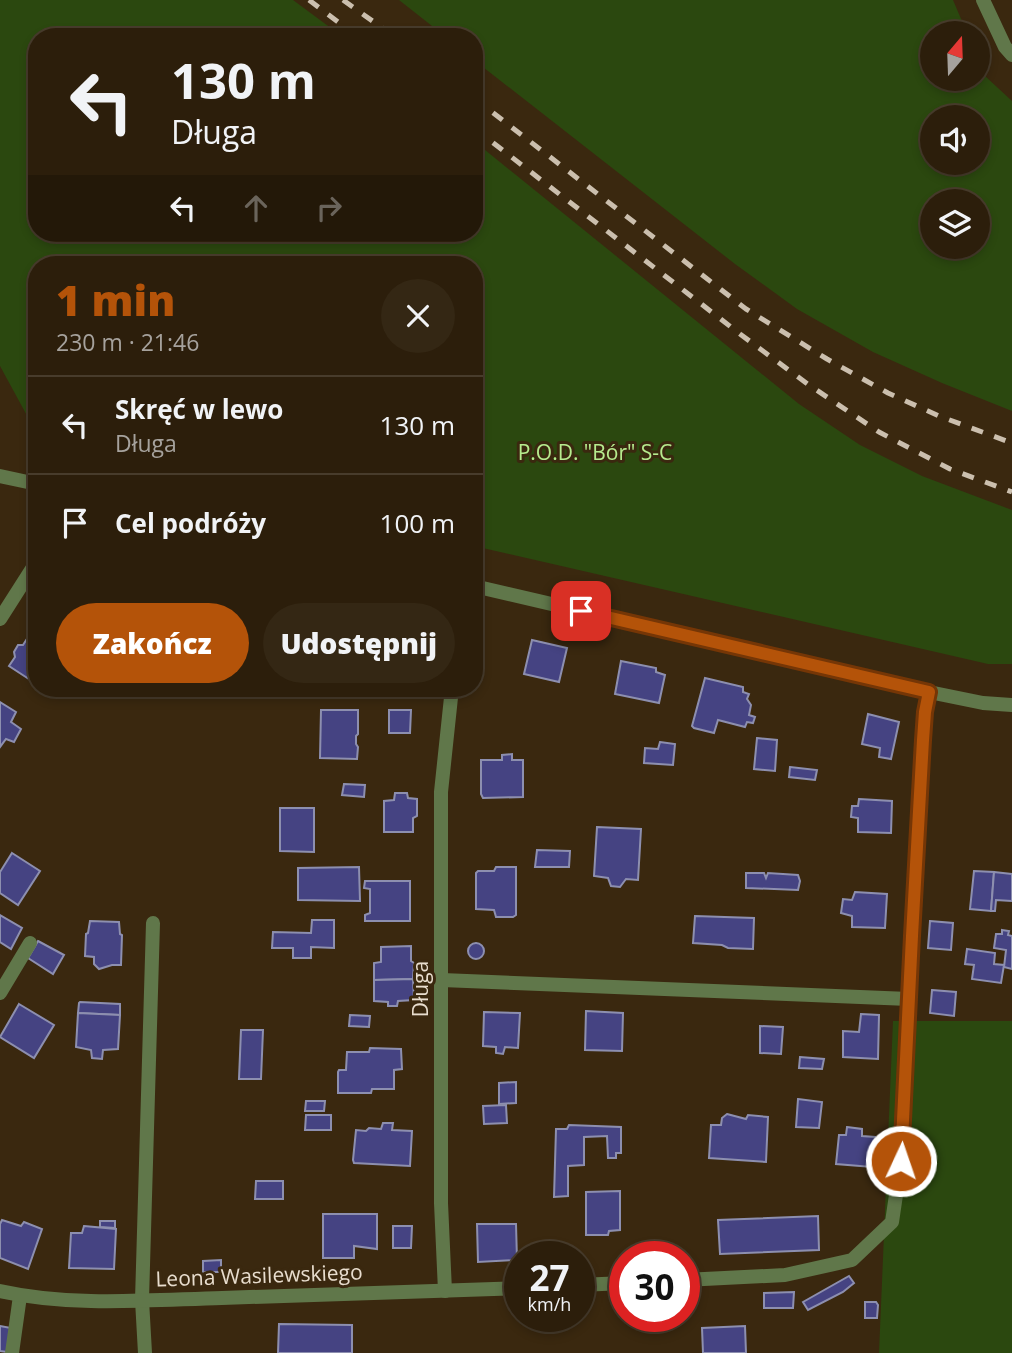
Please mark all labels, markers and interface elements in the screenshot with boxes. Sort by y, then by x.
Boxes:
north arrow [920,21,990,91]
map controls [920,21,990,259]
text: 130 m [171,47,316,113]
icon: left [56,56,147,147]
button: sound [920,105,990,175]
text: Długa [171,110,257,153]
icon: left [164,189,202,227]
icon: ahead [237,189,275,227]
icon: right [310,189,348,227]
button: layers [920,189,990,259]
text: 1 min [56,271,175,328]
button: close [381,279,455,353]
text: 230 m · 21:46 [56,326,199,358]
text: Skręć w lewo [115,391,283,427]
icon: left [56,406,94,444]
text: 130 m [380,407,455,443]
text: Długa [115,427,177,459]
park label: P.O.D. "Bór" S-C [518,438,672,466]
icon: arrive [56,504,94,542]
text: Cel podróży [115,505,266,541]
text: 100 m [380,505,455,541]
pin [551,581,611,641]
icon: arrive [562,592,600,630]
button: Zakończ [56,603,249,683]
button: Udostępnij [263,603,455,683]
street label: Długa [406,961,434,1017]
position arrow [864,1124,938,1198]
speed limit sign: 30 [609,1241,700,1332]
text: 27 [529,1254,570,1301]
street label: Leona Wasilewskiego [155,1257,363,1293]
text: km/h [528,1292,571,1316]

